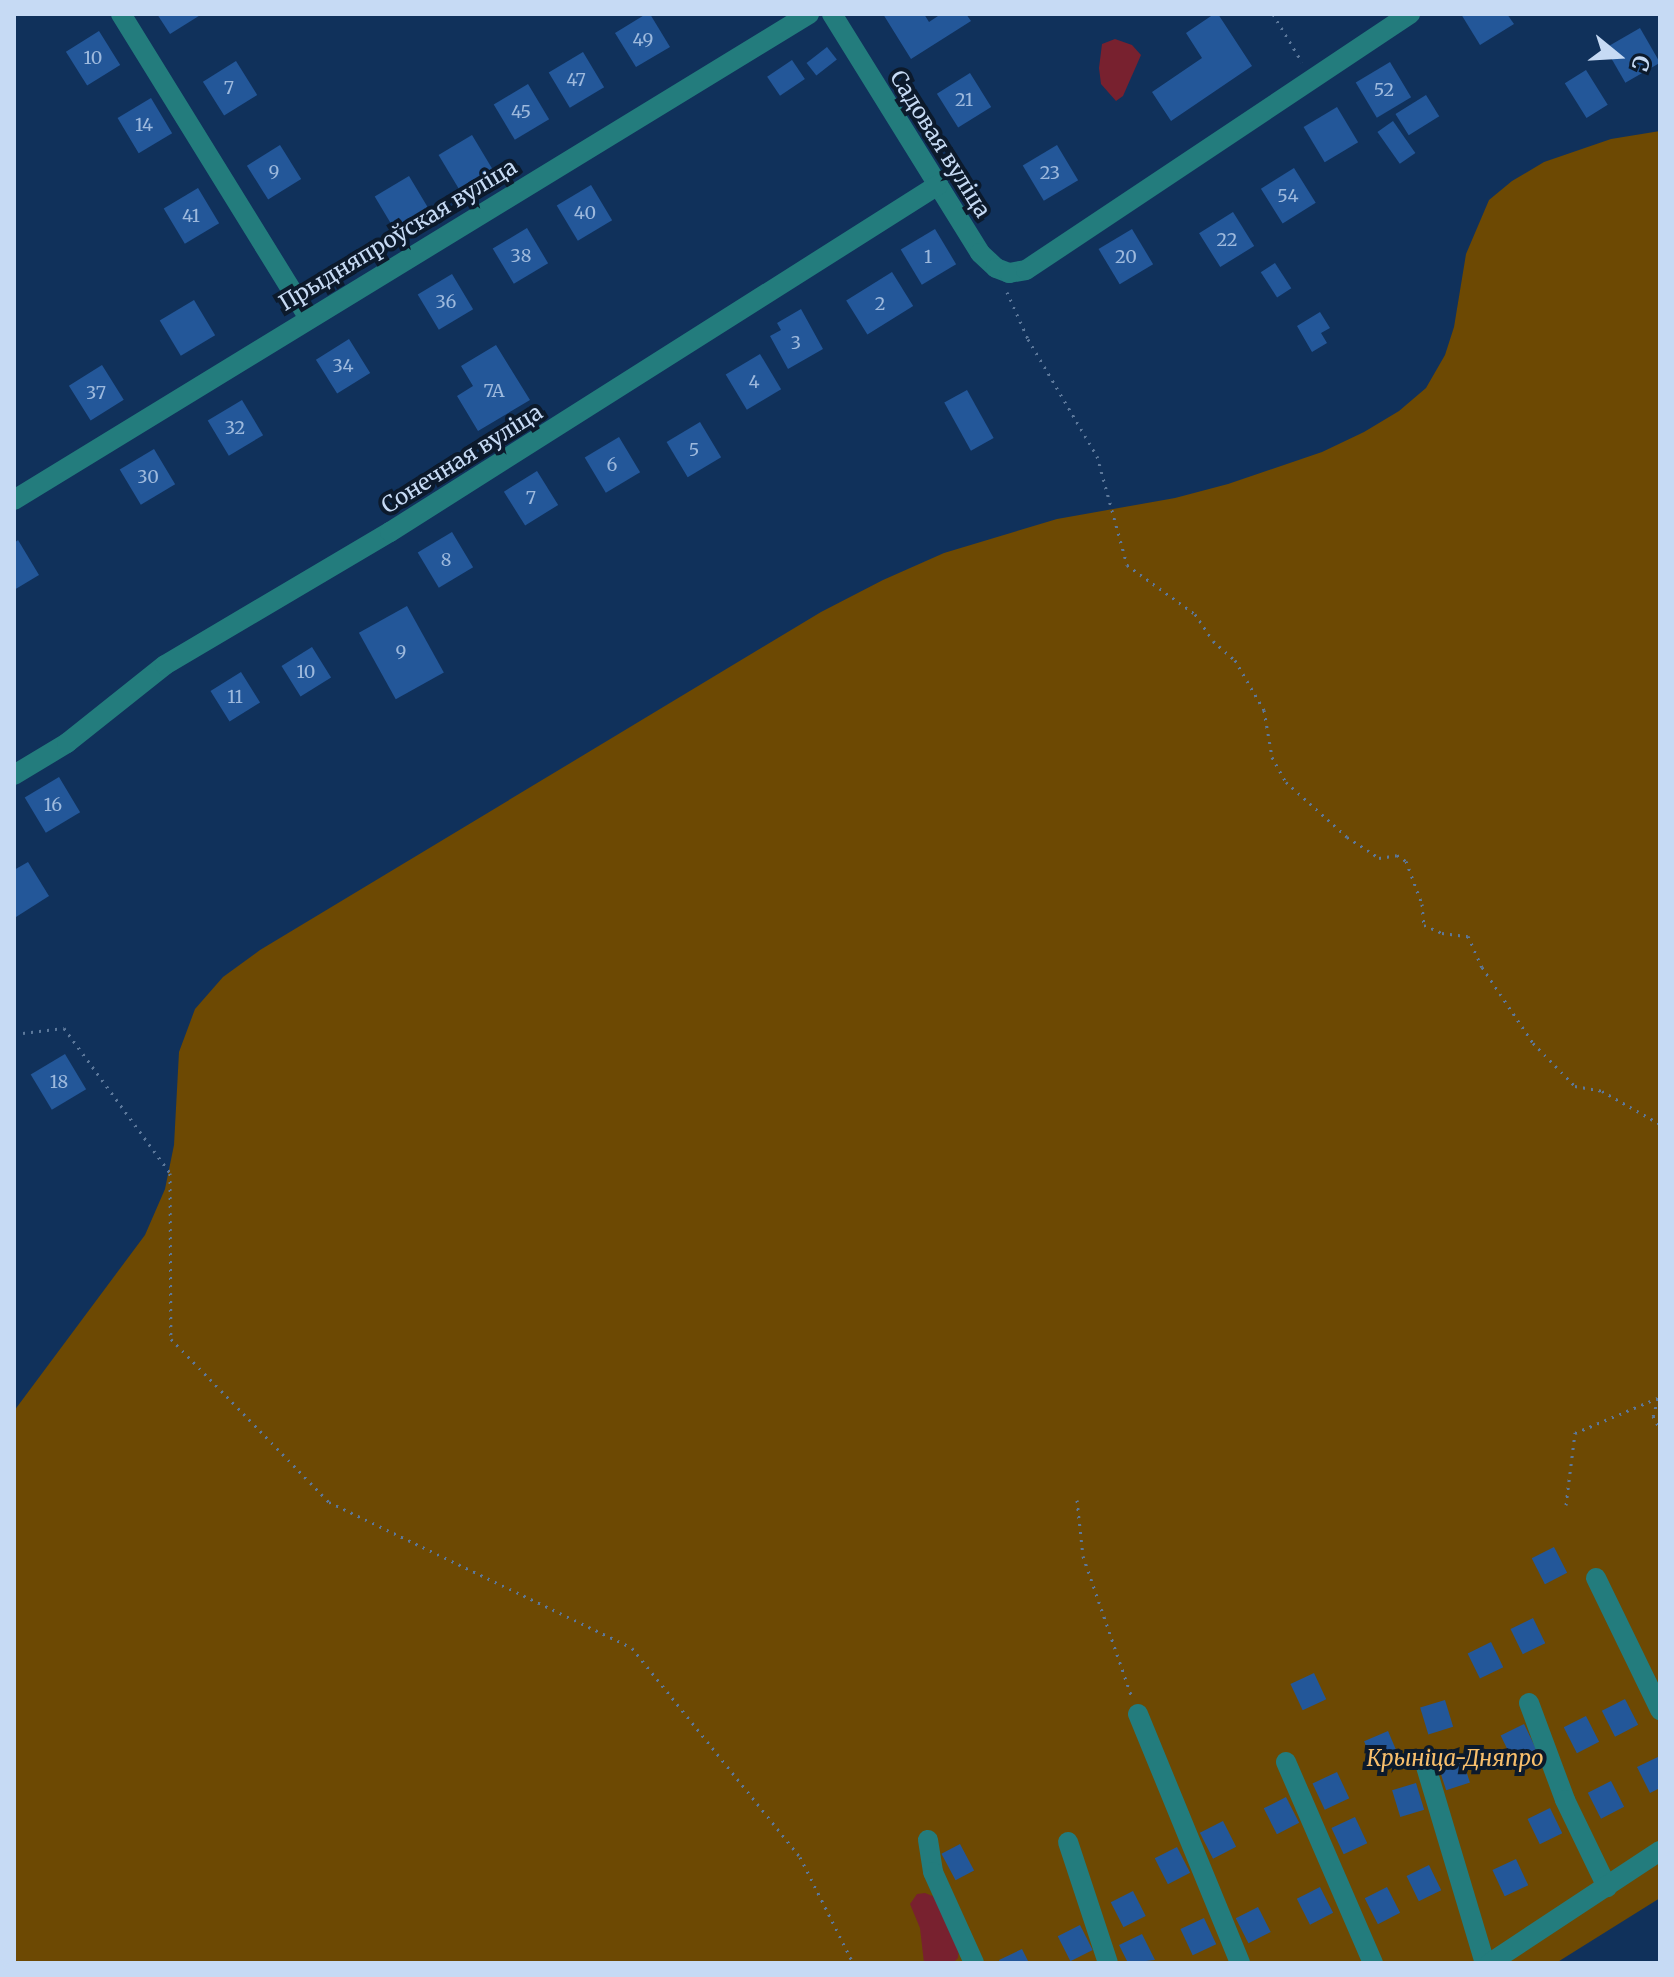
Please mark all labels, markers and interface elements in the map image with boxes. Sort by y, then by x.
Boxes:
north arrow [1578,16,1658,96]
house number: 49 [633,29,653,51]
house number: 10 [84,47,102,69]
text: С [1625,52,1656,75]
street label: Садовая вуліца [884,66,996,222]
house number: 47 [566,69,586,91]
house number: 7 [224,77,234,99]
house number: 52 [1374,79,1394,101]
house number: 21 [955,89,973,111]
house number: 45 [511,101,531,123]
house number: 14 [135,114,153,136]
street label: Прыдняпроўская вуліца [274,154,522,316]
house number: 9 [269,161,279,183]
house number: 23 [1040,162,1060,184]
house number: 54 [1277,185,1299,207]
house number: 40 [574,202,596,224]
house number: 41 [182,205,200,227]
house number: 22 [1216,229,1238,251]
house number: 38 [511,245,531,267]
house number: 1 [924,246,932,268]
house number: 20 [1115,246,1137,268]
house number: 36 [436,291,456,313]
house number: 2 [875,293,885,315]
house number: 3 [791,332,801,354]
house number: 34 [332,355,354,377]
house number: 4 [748,371,760,393]
house number: 7А [483,380,505,402]
house number: 37 [86,382,106,404]
street label: Сонечная вуліца [377,399,547,519]
house number: 32 [225,417,245,439]
house number: 5 [689,439,699,461]
house number: 6 [607,454,617,476]
house number: 30 [137,466,159,488]
house number: 7 [526,487,536,509]
house number: 8 [441,549,451,571]
house number: 9 [396,641,406,663]
house number: 10 [297,661,315,683]
house number: 11 [227,686,243,708]
house number: 16 [44,794,62,816]
house number: 18 [50,1071,68,1093]
park label: Крыніца-Дняпро [1367,1746,1543,1772]

